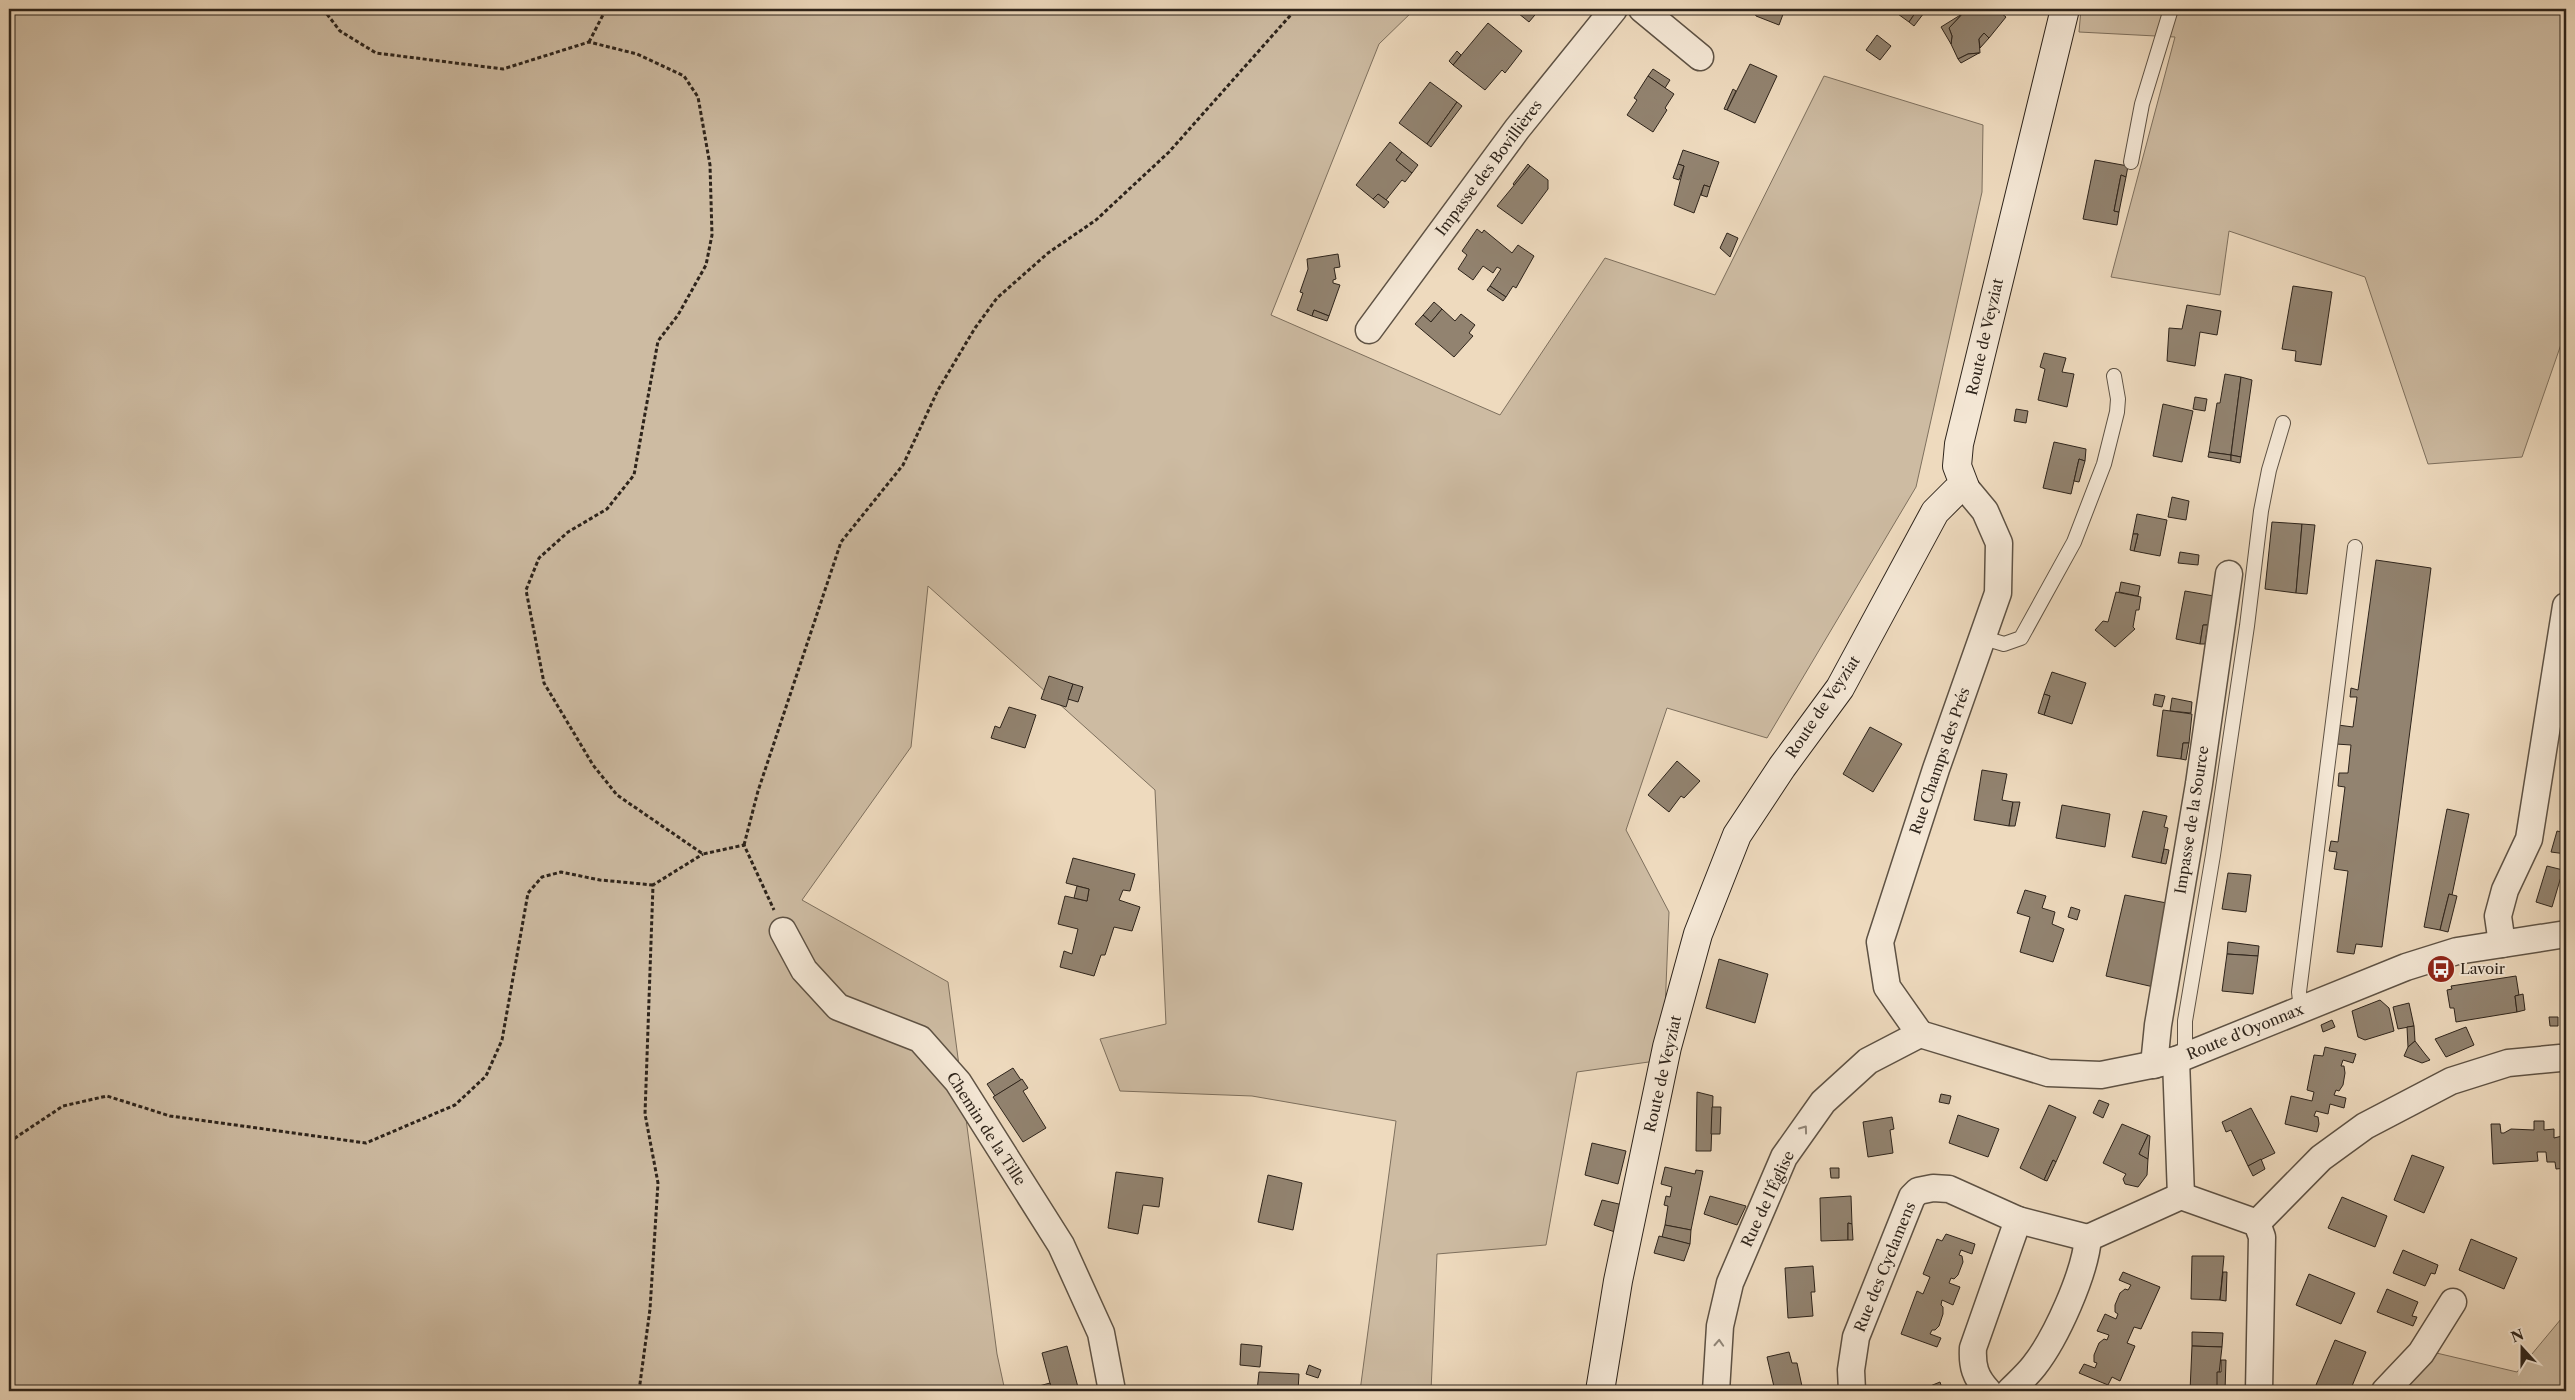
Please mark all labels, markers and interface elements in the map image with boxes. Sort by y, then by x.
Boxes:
street label: Impasse des Bovillières [1431,96,1546,239]
street label: Route de Veyziat [1962,276,2007,397]
street label: Route de Veyziat [1781,651,1864,762]
street label: Rue Champs des Prés [1905,685,1974,837]
street label: Impasse de la Source [2170,744,2213,895]
bus stop icon: Lavoir [2426,954,2456,984]
place label: Lavoir [2460,959,2506,978]
street label: Route d'Oyonnax [2184,999,2306,1064]
street label: Route de Veyziat [1640,1013,1685,1134]
street label: Chemin de la Tille [943,1068,1030,1189]
one-way arrow [1798,1125,1807,1135]
street label: Rue de l'Église [1737,1148,1798,1250]
street label: Rue des Cyclamens [1850,1199,1919,1335]
north arrow [2498,1322,2548,1372]
text: N [2508,1325,2526,1346]
one-way arrow [1714,1338,1725,1346]

